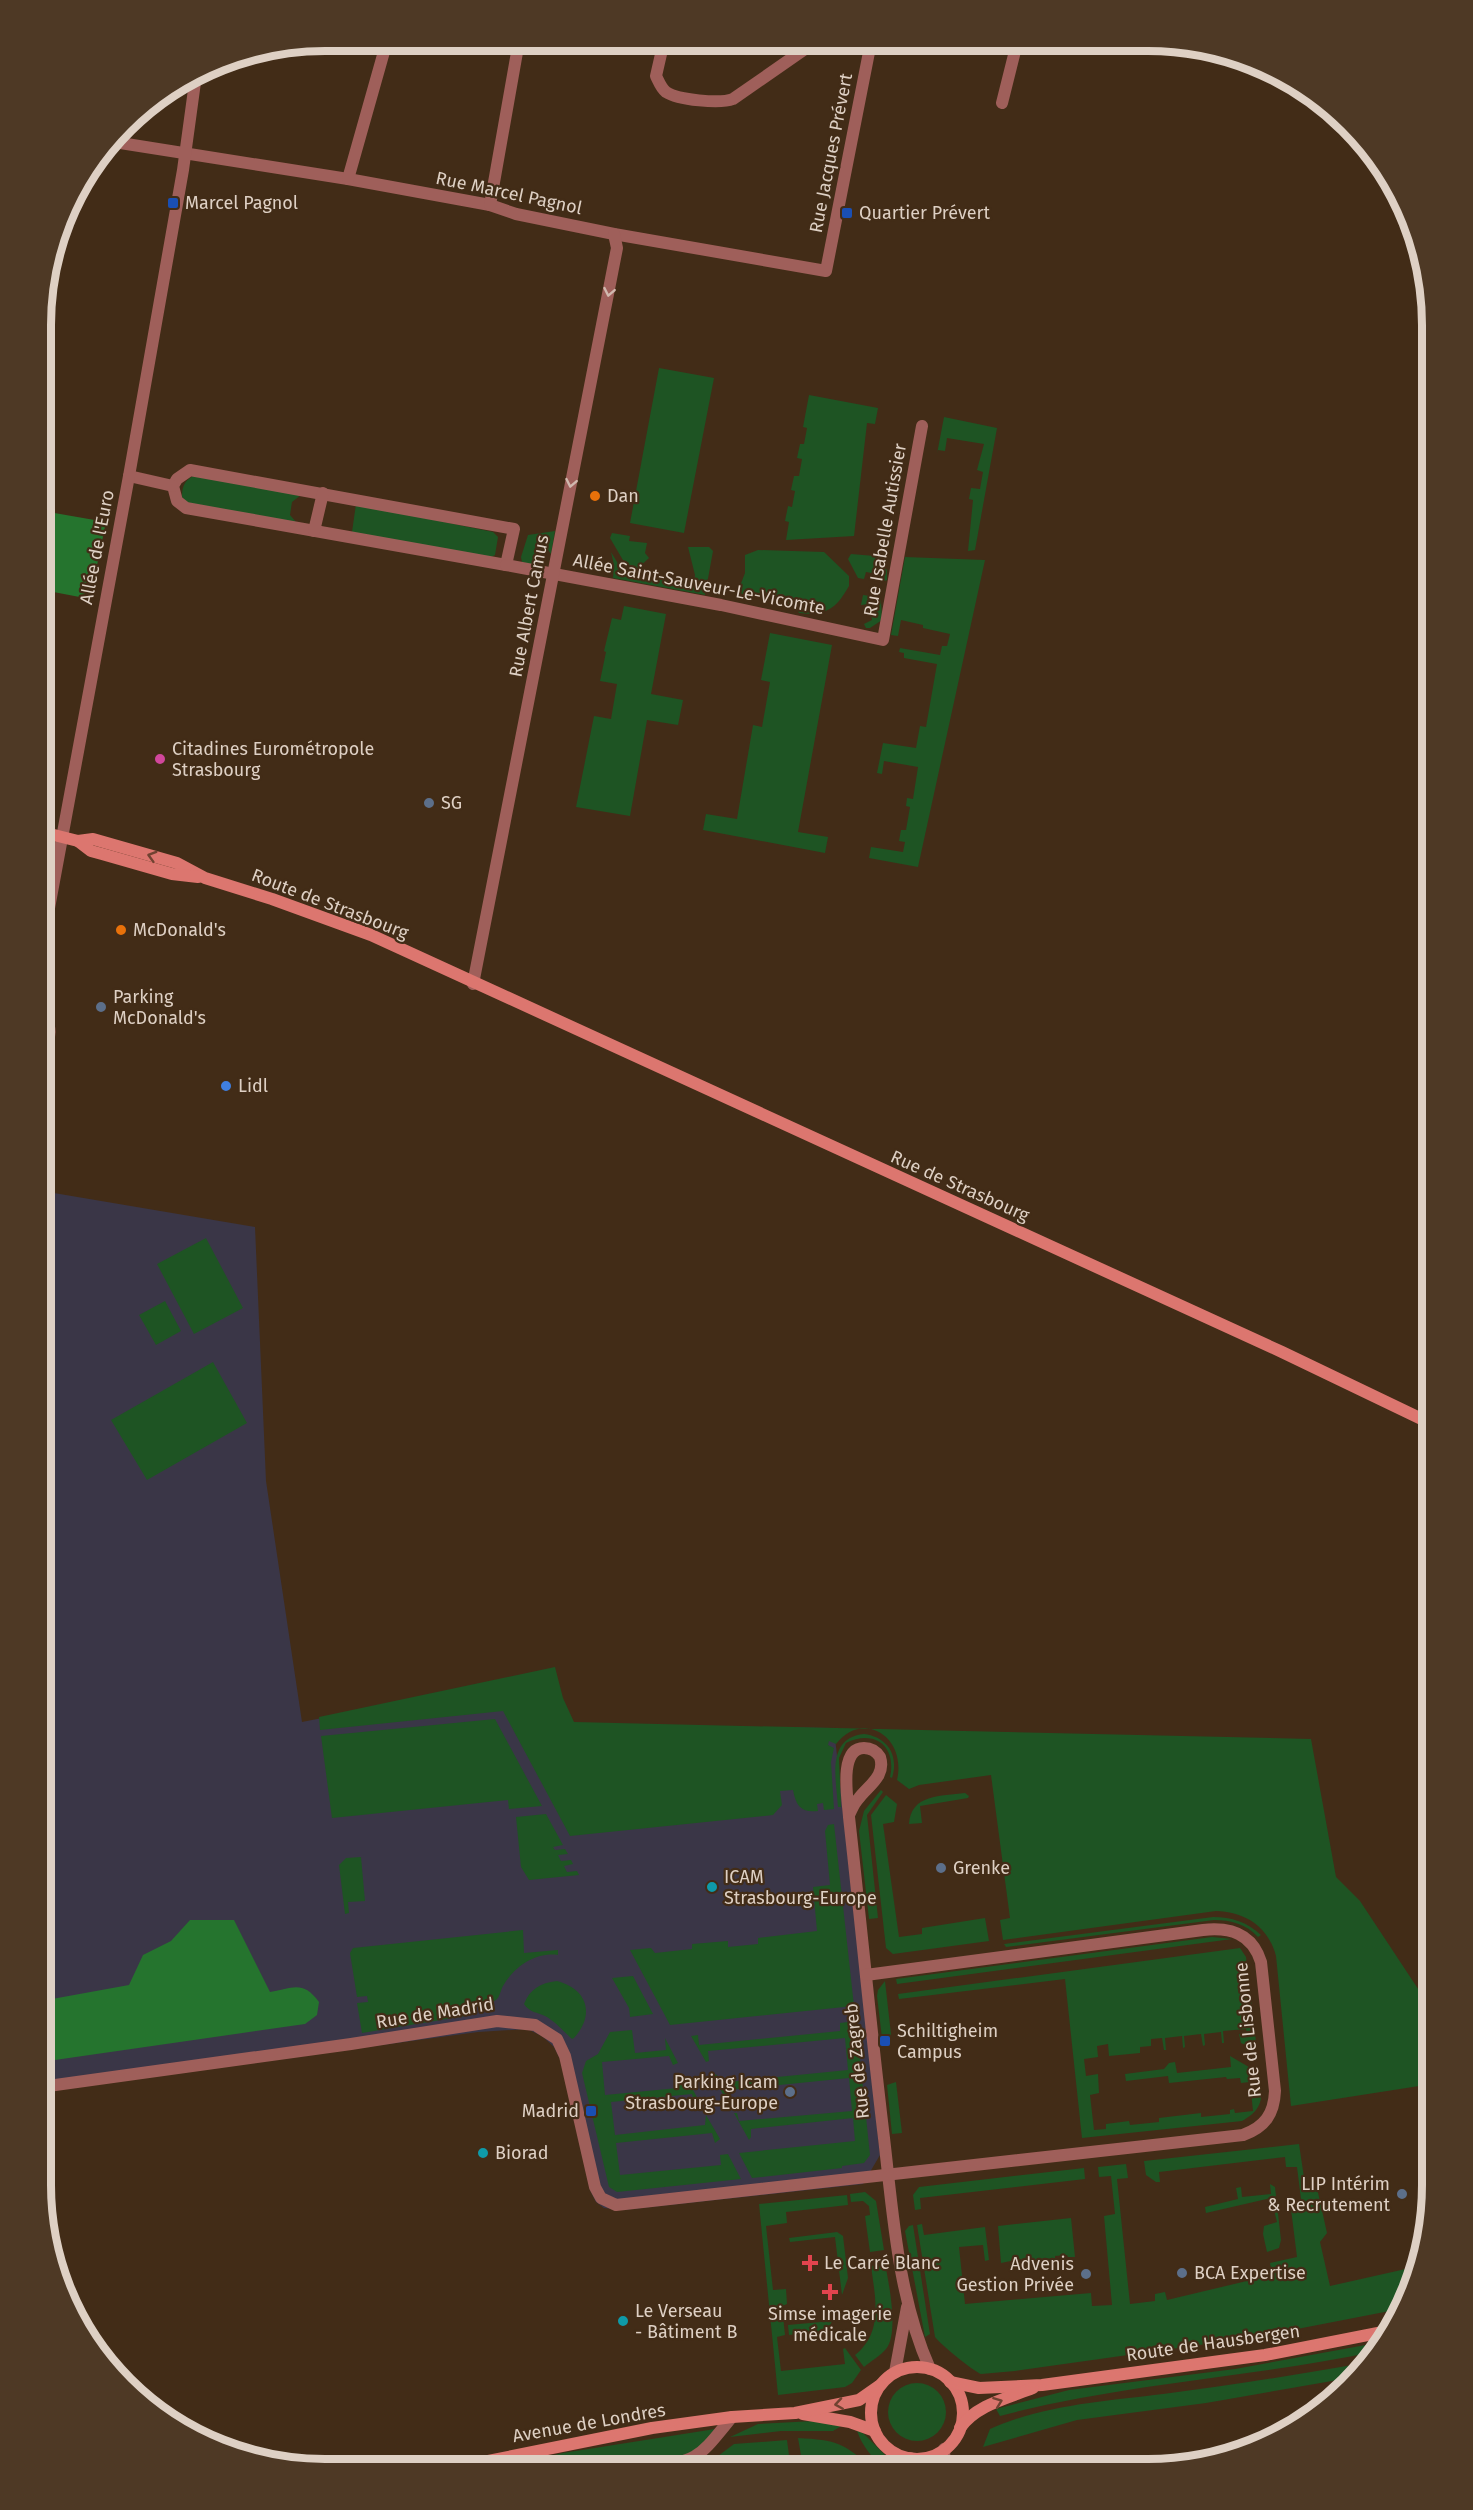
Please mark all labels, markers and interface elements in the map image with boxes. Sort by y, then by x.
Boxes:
street label: Rue Jacques Prévert [805,71,857,235]
street label: Rue Marcel Pagnol [434,167,584,219]
place label: Marcel Pagnol [185,192,298,214]
marker: Marcel Pagnol [166,196,180,210]
place label: Quartier Prévert [859,202,991,224]
marker: Quartier Prévert [840,206,854,220]
one-way arrow [603,286,616,296]
street label: Rue Isabelle Autissier [859,442,911,618]
one-way arrow [565,478,578,488]
place label: Dan [607,485,639,507]
street label: Allée de l'Euro [75,488,119,606]
marker: Dan [588,489,602,503]
street label: Rue Albert Camus [504,533,554,679]
street label: Allée Saint-Sauveur-Le-Vicomte [571,549,827,619]
place label: Citadines Eurométropole Strasbourg [172,738,374,781]
marker: Citadines Eurométropole Strasbourg [153,752,167,766]
place label: SG [441,792,462,814]
marker: SG [422,796,436,810]
one-way arrow [147,851,158,863]
street label: Route de Strasbourg [249,864,412,944]
place label: McDonald's [133,919,226,941]
marker: McDonald's [114,923,128,937]
place label: Parking McDonald's [113,986,206,1029]
marker: Parking McDonald's [94,1000,108,1014]
place label: Lidl [238,1075,268,1097]
marker: Lidl [219,1079,233,1093]
street label: Rue de Strasbourg [887,1146,1033,1227]
place label: Grenke [953,1857,1010,1879]
marker: Grenke [934,1861,948,1875]
place label: ICAM Strasbourg-Europe [724,1866,877,1909]
marker: ICAM Strasbourg-Europe [705,1880,719,1894]
street label: Rue de Lisbonne [1230,1961,1266,2099]
street label: Rue de Madrid [375,1993,495,2033]
street label: Rue de Zagreb [840,2002,874,2120]
place label: Schiltigheim Campus [897,2020,998,2063]
marker: Schiltigheim Campus [878,2034,892,2048]
place label: Parking Icam Strasbourg-Europe [625,2071,778,2114]
marker: Parking Icam Strasbourg-Europe [783,2085,797,2099]
place label: Madrid [522,2100,579,2122]
marker: Madrid [584,2104,598,2118]
place label: Biorad [495,2142,548,2164]
marker: Biorad [476,2146,490,2160]
place label: LIP Intérim & Recrutement [1267,2173,1390,2216]
marker: LIP Intérim & Recrutement [1395,2187,1409,2201]
place label: Le Carré Blanc [824,2252,940,2274]
place label: Advenis Gestion Privée [956,2253,1074,2296]
marker: Le Carré Blanc [801,2254,819,2272]
place label: BCA Expertise [1194,2262,1306,2284]
marker: BCA Expertise [1175,2266,1189,2280]
marker: Advenis Gestion Privée [1079,2267,1093,2281]
marker: Simse imagerie médicale [821,2283,839,2301]
place label: Le Verseau - Bâtiment B [635,2300,737,2343]
place label: Simse imagerie médicale [768,2303,892,2346]
marker: Le Verseau - Bâtiment B [616,2314,630,2328]
street label: Route de Hausbergen [1125,2320,1301,2366]
one-way arrow [835,2397,845,2410]
one-way arrow [992,2397,1003,2409]
street label: Avenue de Londres [511,2399,667,2447]

